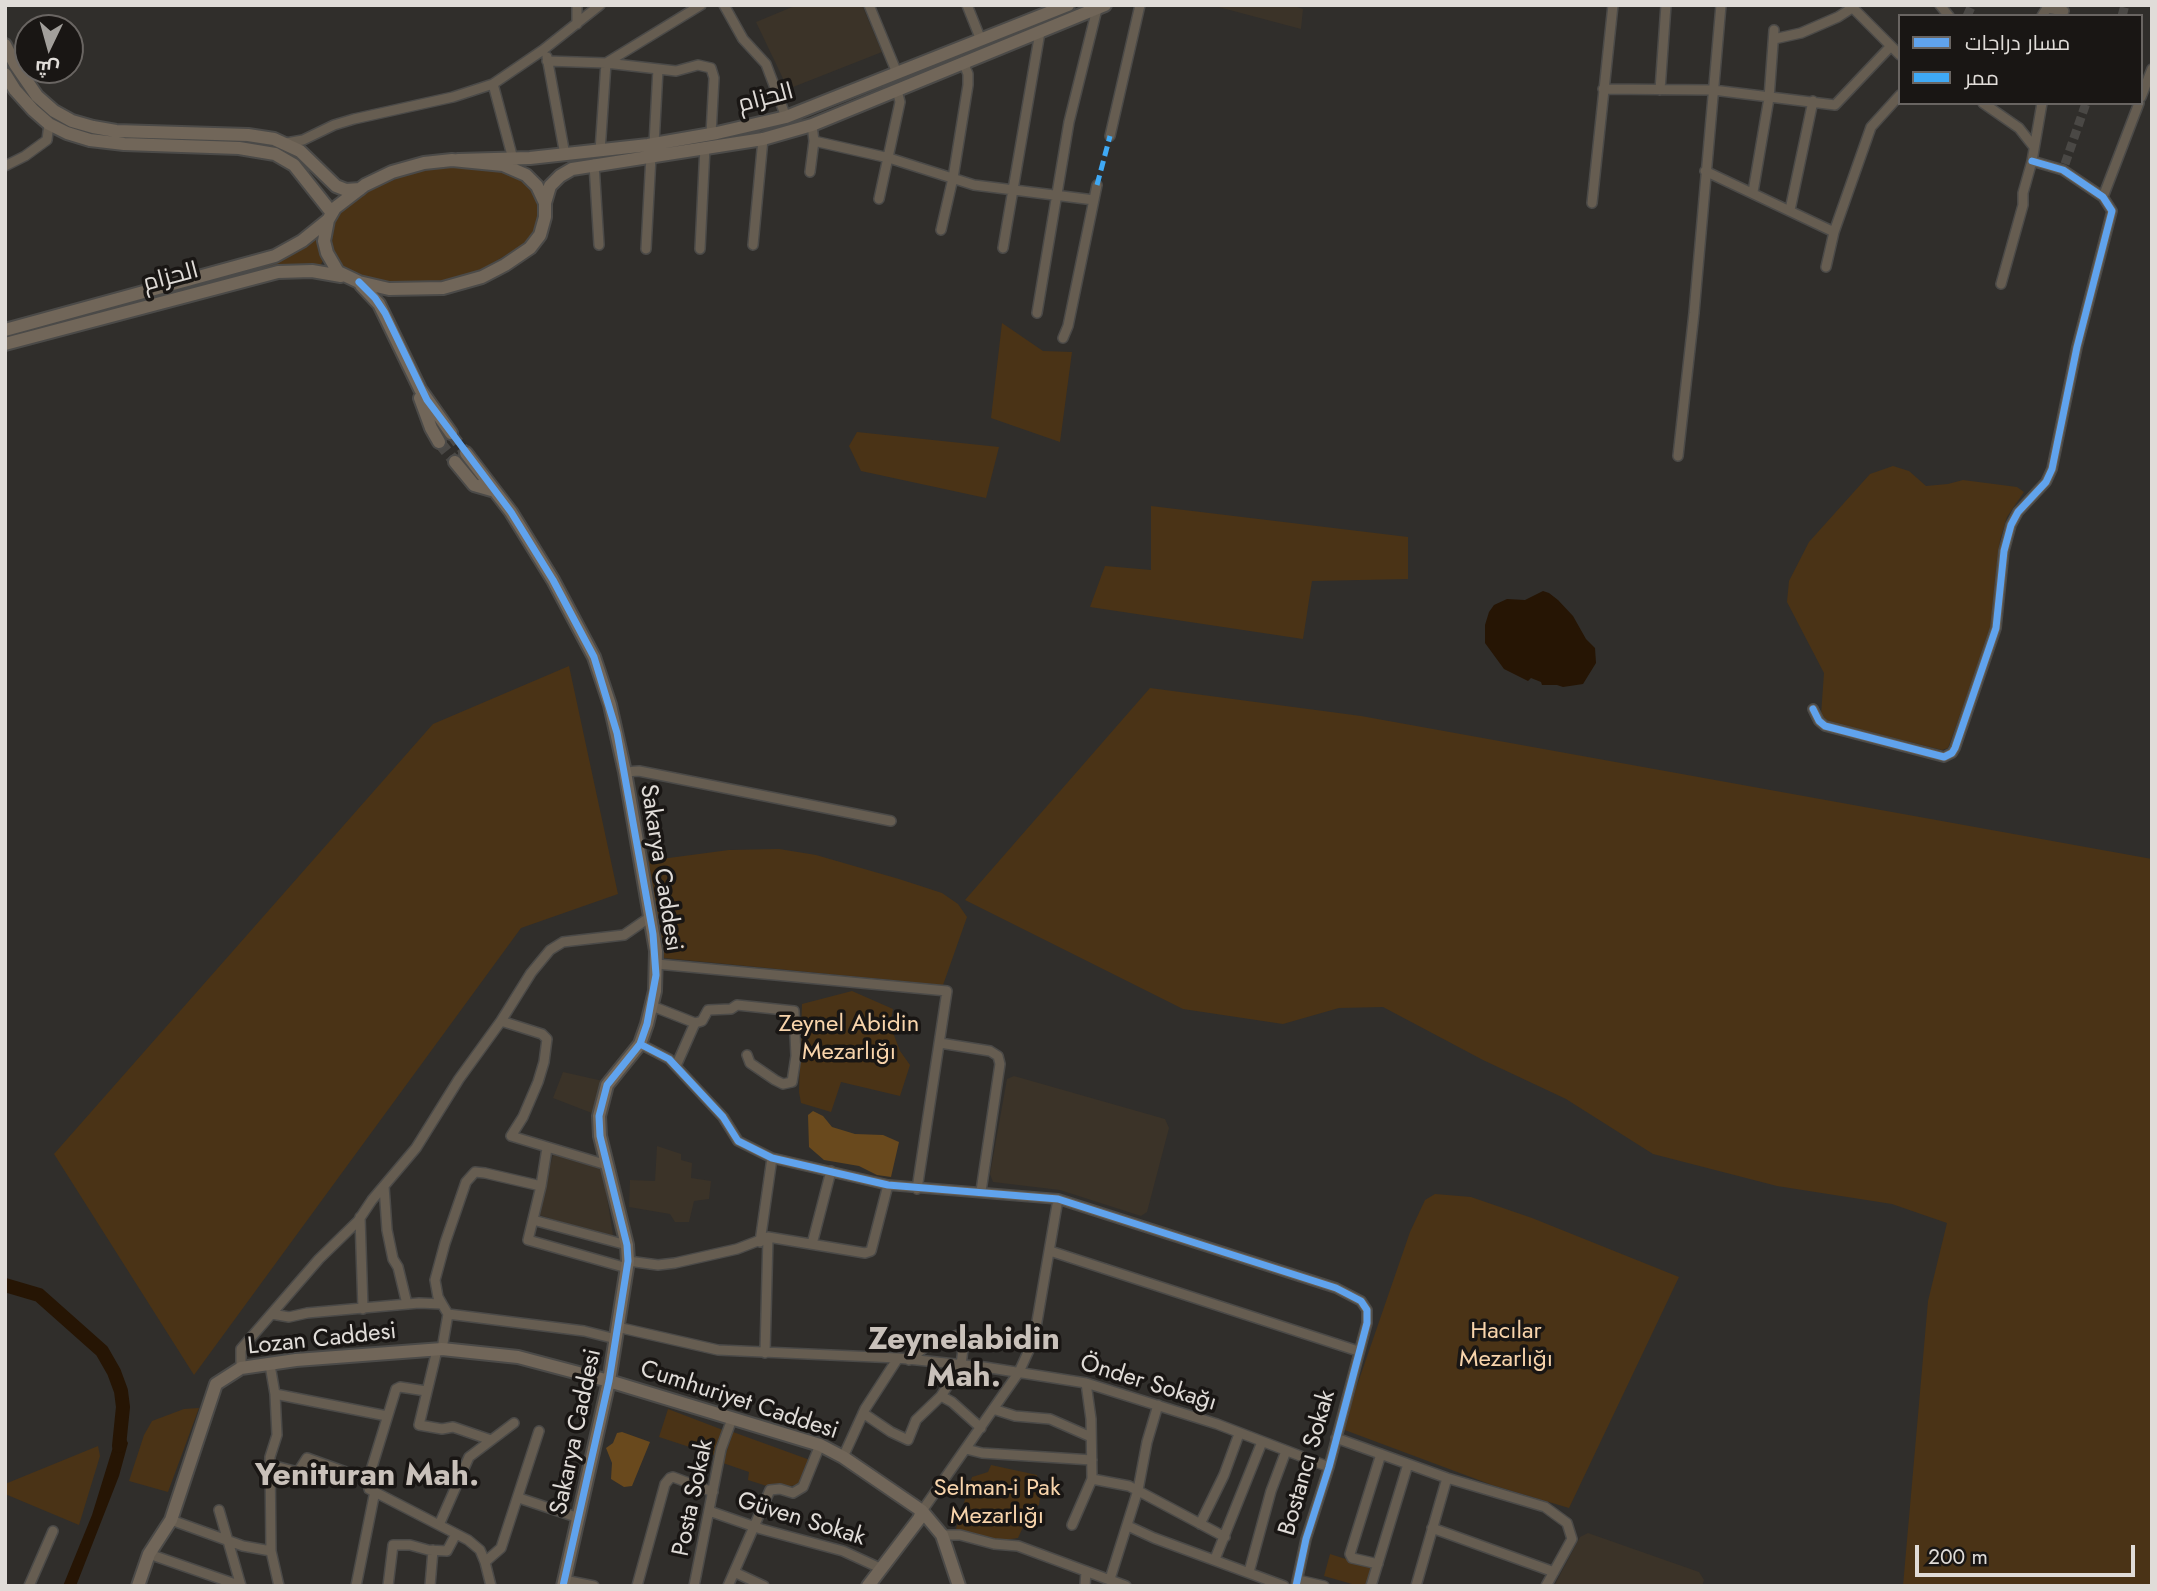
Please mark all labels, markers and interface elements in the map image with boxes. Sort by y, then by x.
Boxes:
north arrow [14,14,84,84]
legend [1898,14,2143,105]
text: مسار دراجات [1965,28,2070,58]
text: ش [34,54,61,83]
text: ممر [1965,63,1999,93]
street label: الحزام [735,78,797,120]
street label: الحزام [140,257,202,299]
street label: Sakarya Caddesi [633,782,687,954]
park label: Zeynel Abidin Mezarlığı [779,1011,919,1067]
street label: Lozan Caddesi [246,1318,398,1362]
park label: Hacılar Mezarlığı [1459,1318,1553,1374]
district label: Zeynelabidin Mah. [868,1322,1060,1397]
street label: Sakarya Caddesi [545,1347,609,1517]
street label: Önder Sokağı [1076,1350,1220,1418]
street label: Cumhuriyet Caddesi [636,1355,842,1447]
street label: Bostancı Sokak [1273,1387,1343,1539]
street label: Posta Sokak [668,1437,720,1559]
district label: Yenituran Mah. [255,1458,479,1496]
park label: Selman-i Pak Mezarlığı [934,1475,1060,1531]
street label: Güven Sokak [733,1487,869,1553]
scale bar [1919,1532,2140,1576]
text: 200 m [1928,1542,1988,1572]

